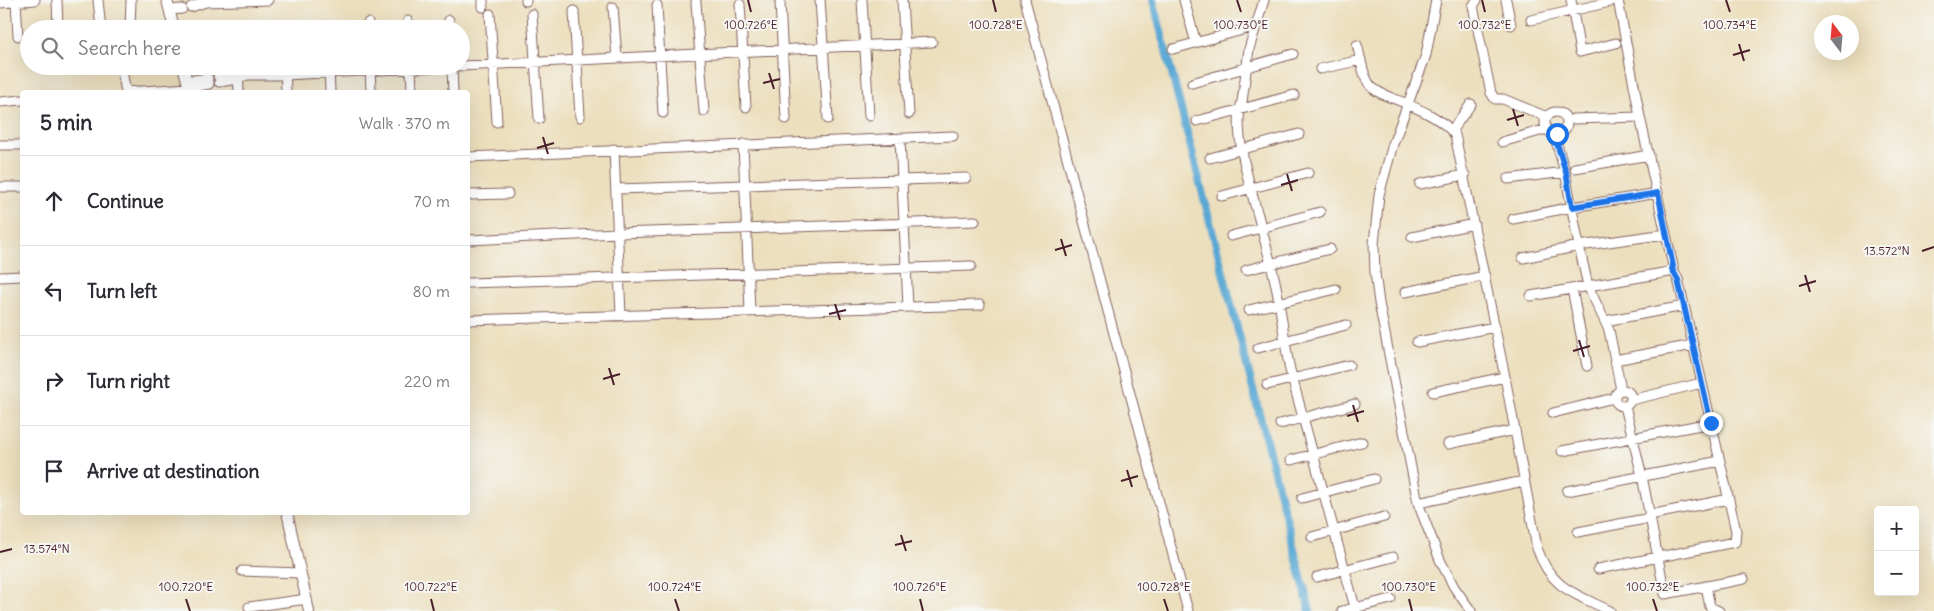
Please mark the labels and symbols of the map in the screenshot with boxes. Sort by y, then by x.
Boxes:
north arrow [1814,15,1859,60]
text: 100.726°E [724,17,778,32]
text: 100.728°E [969,17,1023,32]
text: 100.730°E [1214,17,1268,32]
text: 100.732°E [1458,17,1512,32]
text: 100.734°E [1703,17,1757,32]
route start [1546,123,1569,146]
text: 13.572°N [1864,243,1910,258]
route end [1700,412,1723,435]
text: 13.574°N [24,541,70,556]
text: 100.720°E [159,579,213,594]
text: 100.722°E [404,579,458,594]
text: 100.724°E [648,579,702,594]
text: 100.726°E [893,579,947,594]
text: 100.728°E [1137,579,1191,594]
text: 100.730°E [1382,579,1436,594]
text: 100.732°E [1626,579,1680,594]

